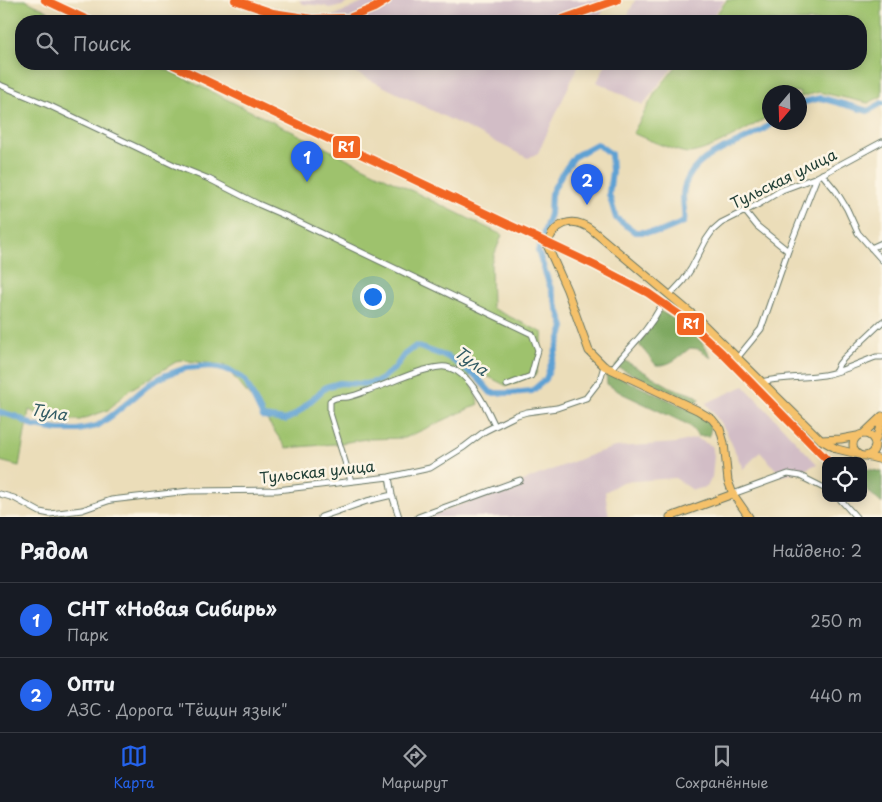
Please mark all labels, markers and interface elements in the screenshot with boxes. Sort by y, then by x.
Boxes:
search box [15,15,867,70]
icon: search [33,29,61,57]
text: Поиск [73,29,131,57]
north arrow [762,85,807,130]
line badge: R1 [332,135,361,159]
text: R1 [338,136,355,157]
pin: 1 [291,141,323,182]
street label: Тульская улица [726,142,841,214]
pin: 2 [571,164,603,205]
your location [360,284,386,310]
line badge: R1 [676,312,705,336]
text: R1 [683,313,700,334]
water label: Тула [450,339,495,381]
water label: Тула [29,396,70,426]
street label: Тульская улица [258,453,376,488]
map controls [822,457,867,502]
button: locate [822,457,867,502]
text: Рядом [20,534,88,566]
text: Найдено: 2 [772,538,862,562]
text: СНТ «Новая Сибирь» [67,594,277,622]
text: 1 [32,608,40,632]
text: 250 m [811,608,862,632]
text: Парк [67,622,108,646]
text: Опти [67,669,115,697]
text: 2 [30,683,42,707]
text: 440 m [810,683,862,707]
text: АЗС · Дорога "Тёщин язык" [67,697,288,721]
tab: Карта [114,742,155,793]
tab: Маршрут [382,742,448,793]
tab: Сохранённые [675,742,768,793]

